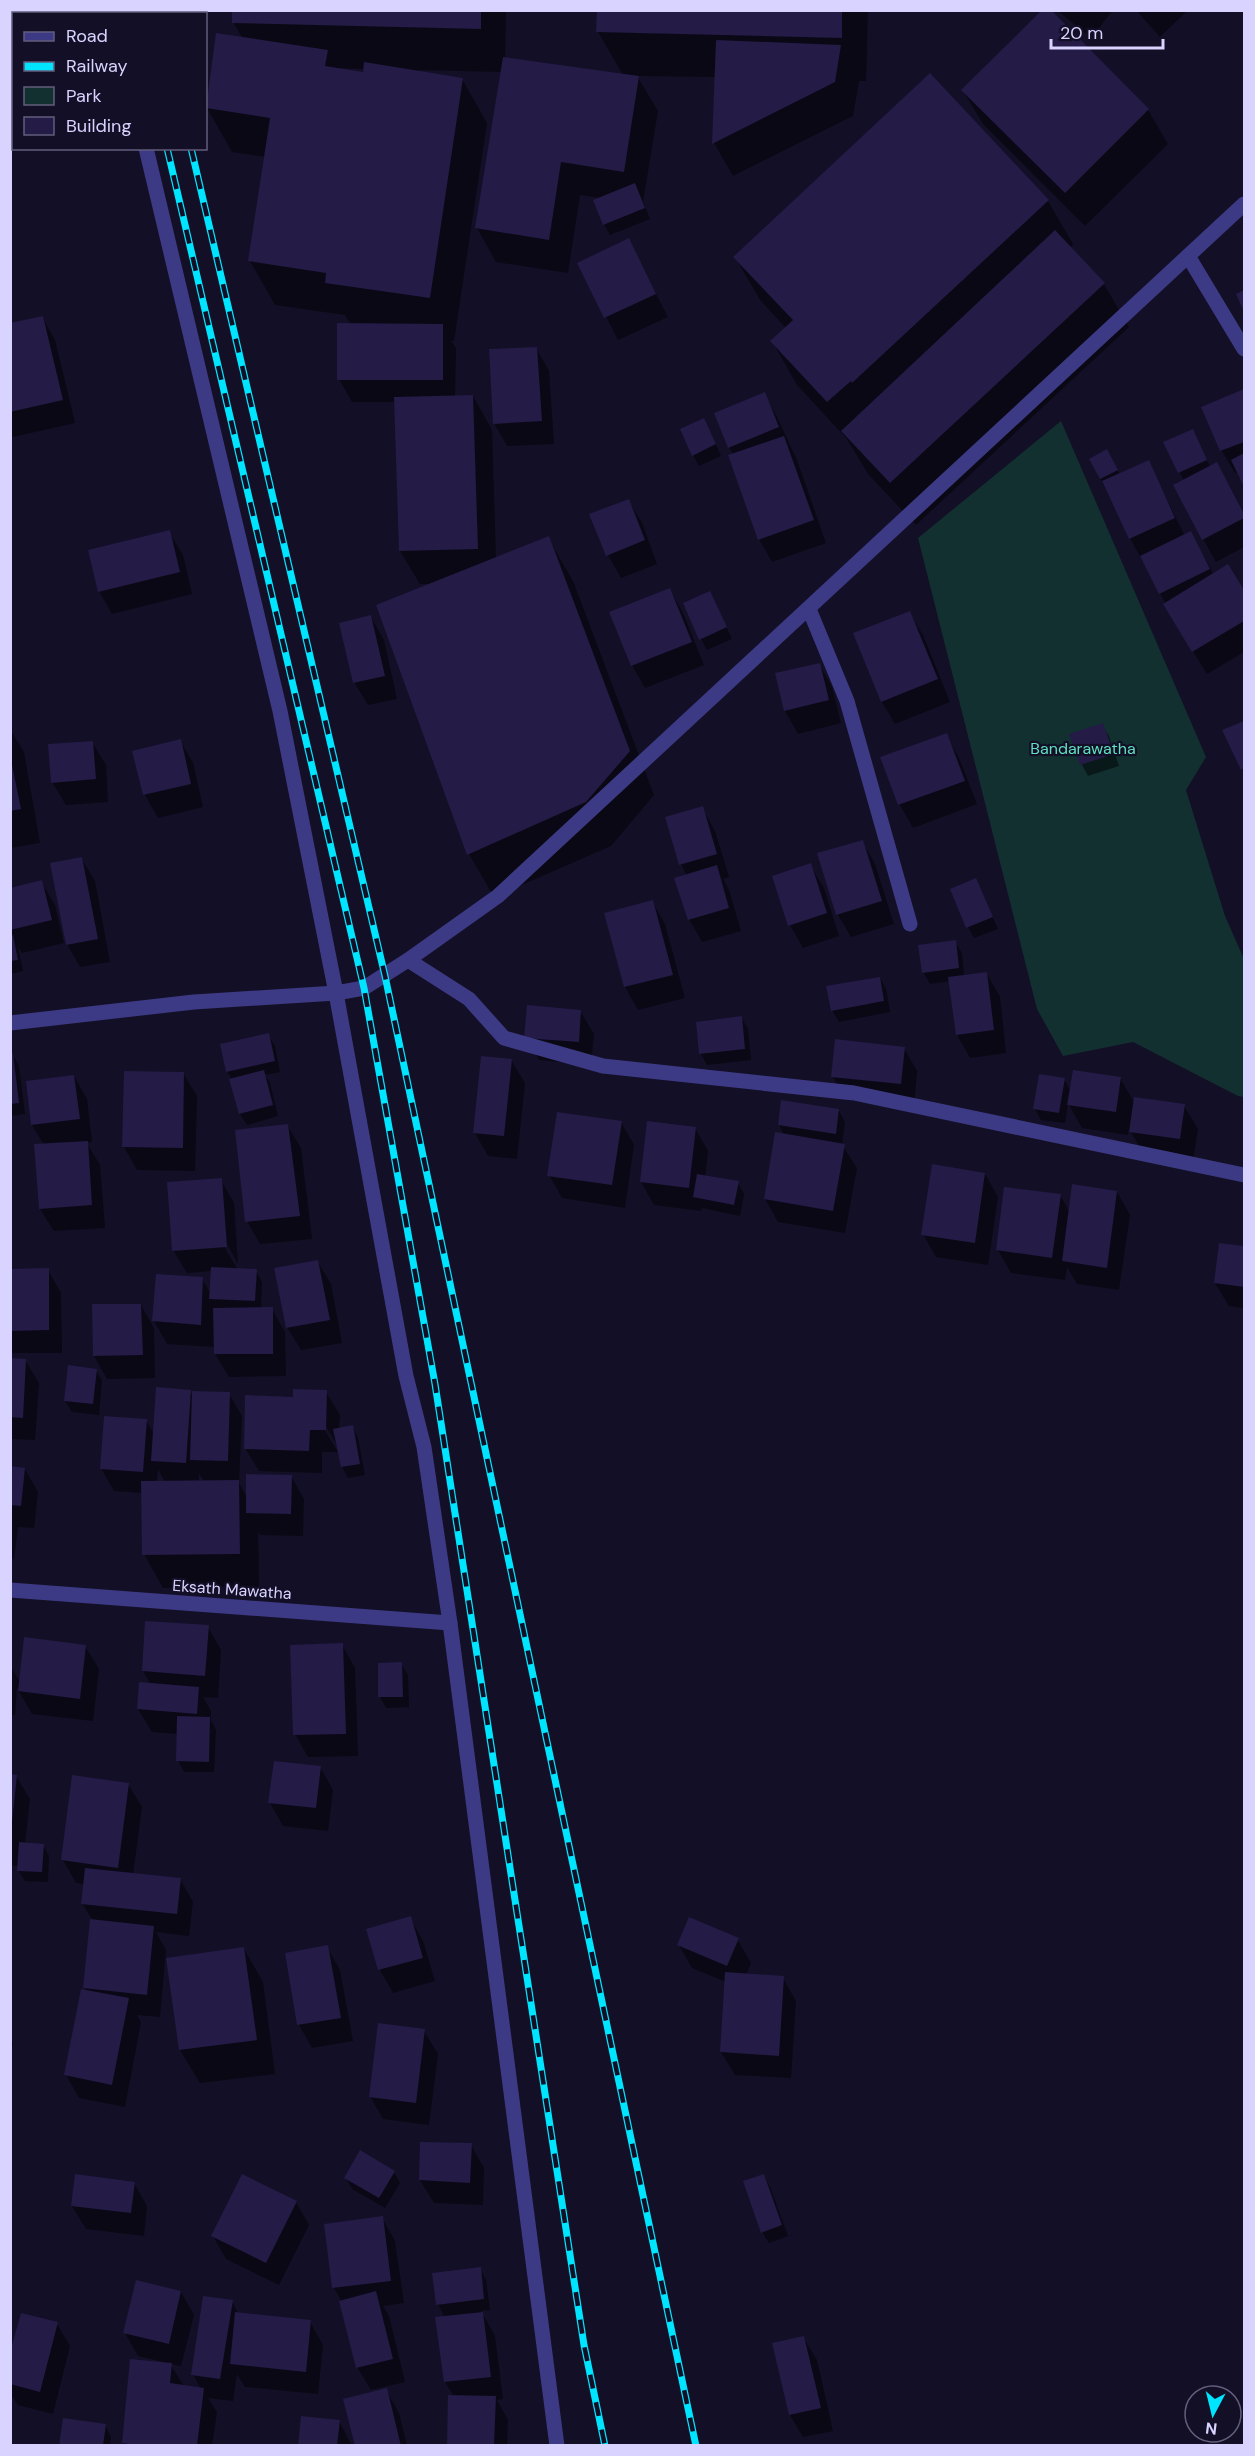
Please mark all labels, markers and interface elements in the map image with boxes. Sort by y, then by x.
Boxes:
legend [12,12,207,150]
scale bar [1051,12,1164,50]
text: 20 m [1060,21,1103,45]
text: Road [66,24,108,48]
text: Railway [66,54,128,78]
text: Park [66,84,102,108]
text: Building [66,114,131,138]
park label: Bandarawatha [1030,738,1136,759]
street label: Eksath Mawatha [172,1575,292,1604]
north arrow [1183,2384,1243,2444]
text: N [1204,2417,1218,2440]

